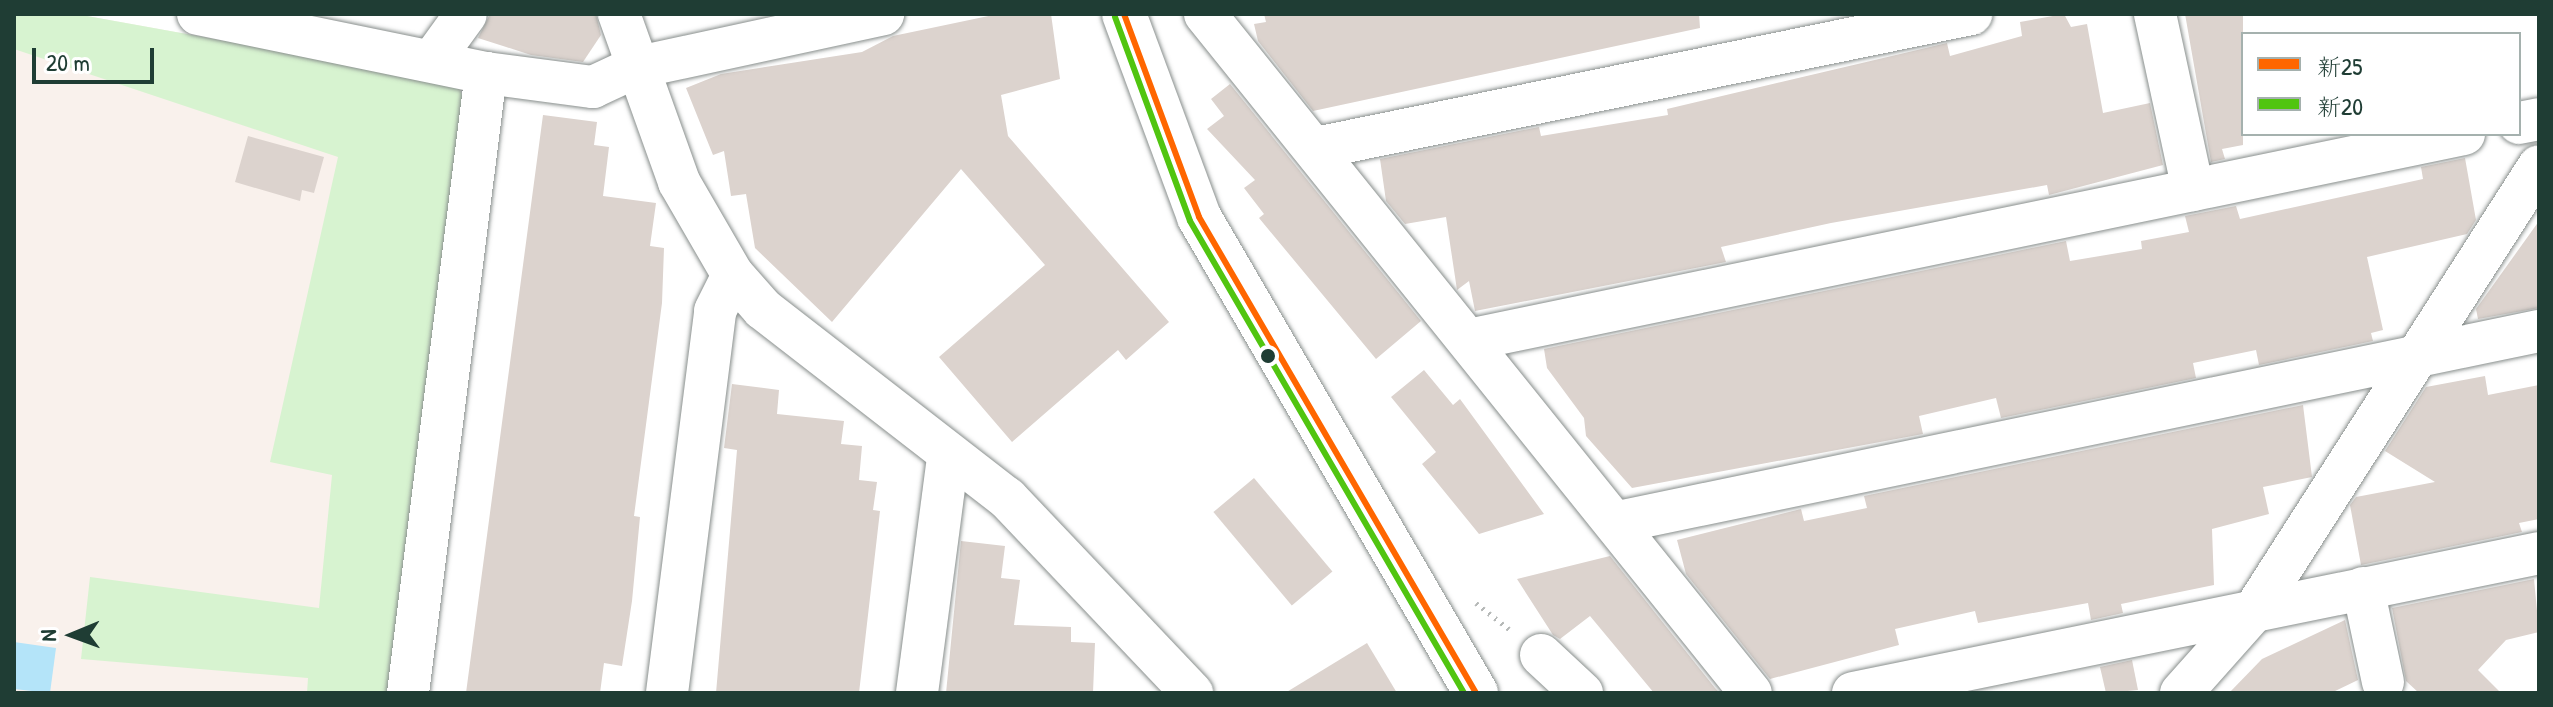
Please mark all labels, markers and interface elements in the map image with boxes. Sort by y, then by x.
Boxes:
scale bar [36,32,158,82]
legend [2241,32,2521,136]
text: 20 m [46,46,90,78]
text: 新25 [2317,50,2362,82]
text: 新20 [2317,90,2363,122]
unlabelled marker [1260,348,1276,364]
north arrow [32,595,112,675]
text: N [33,629,63,642]

